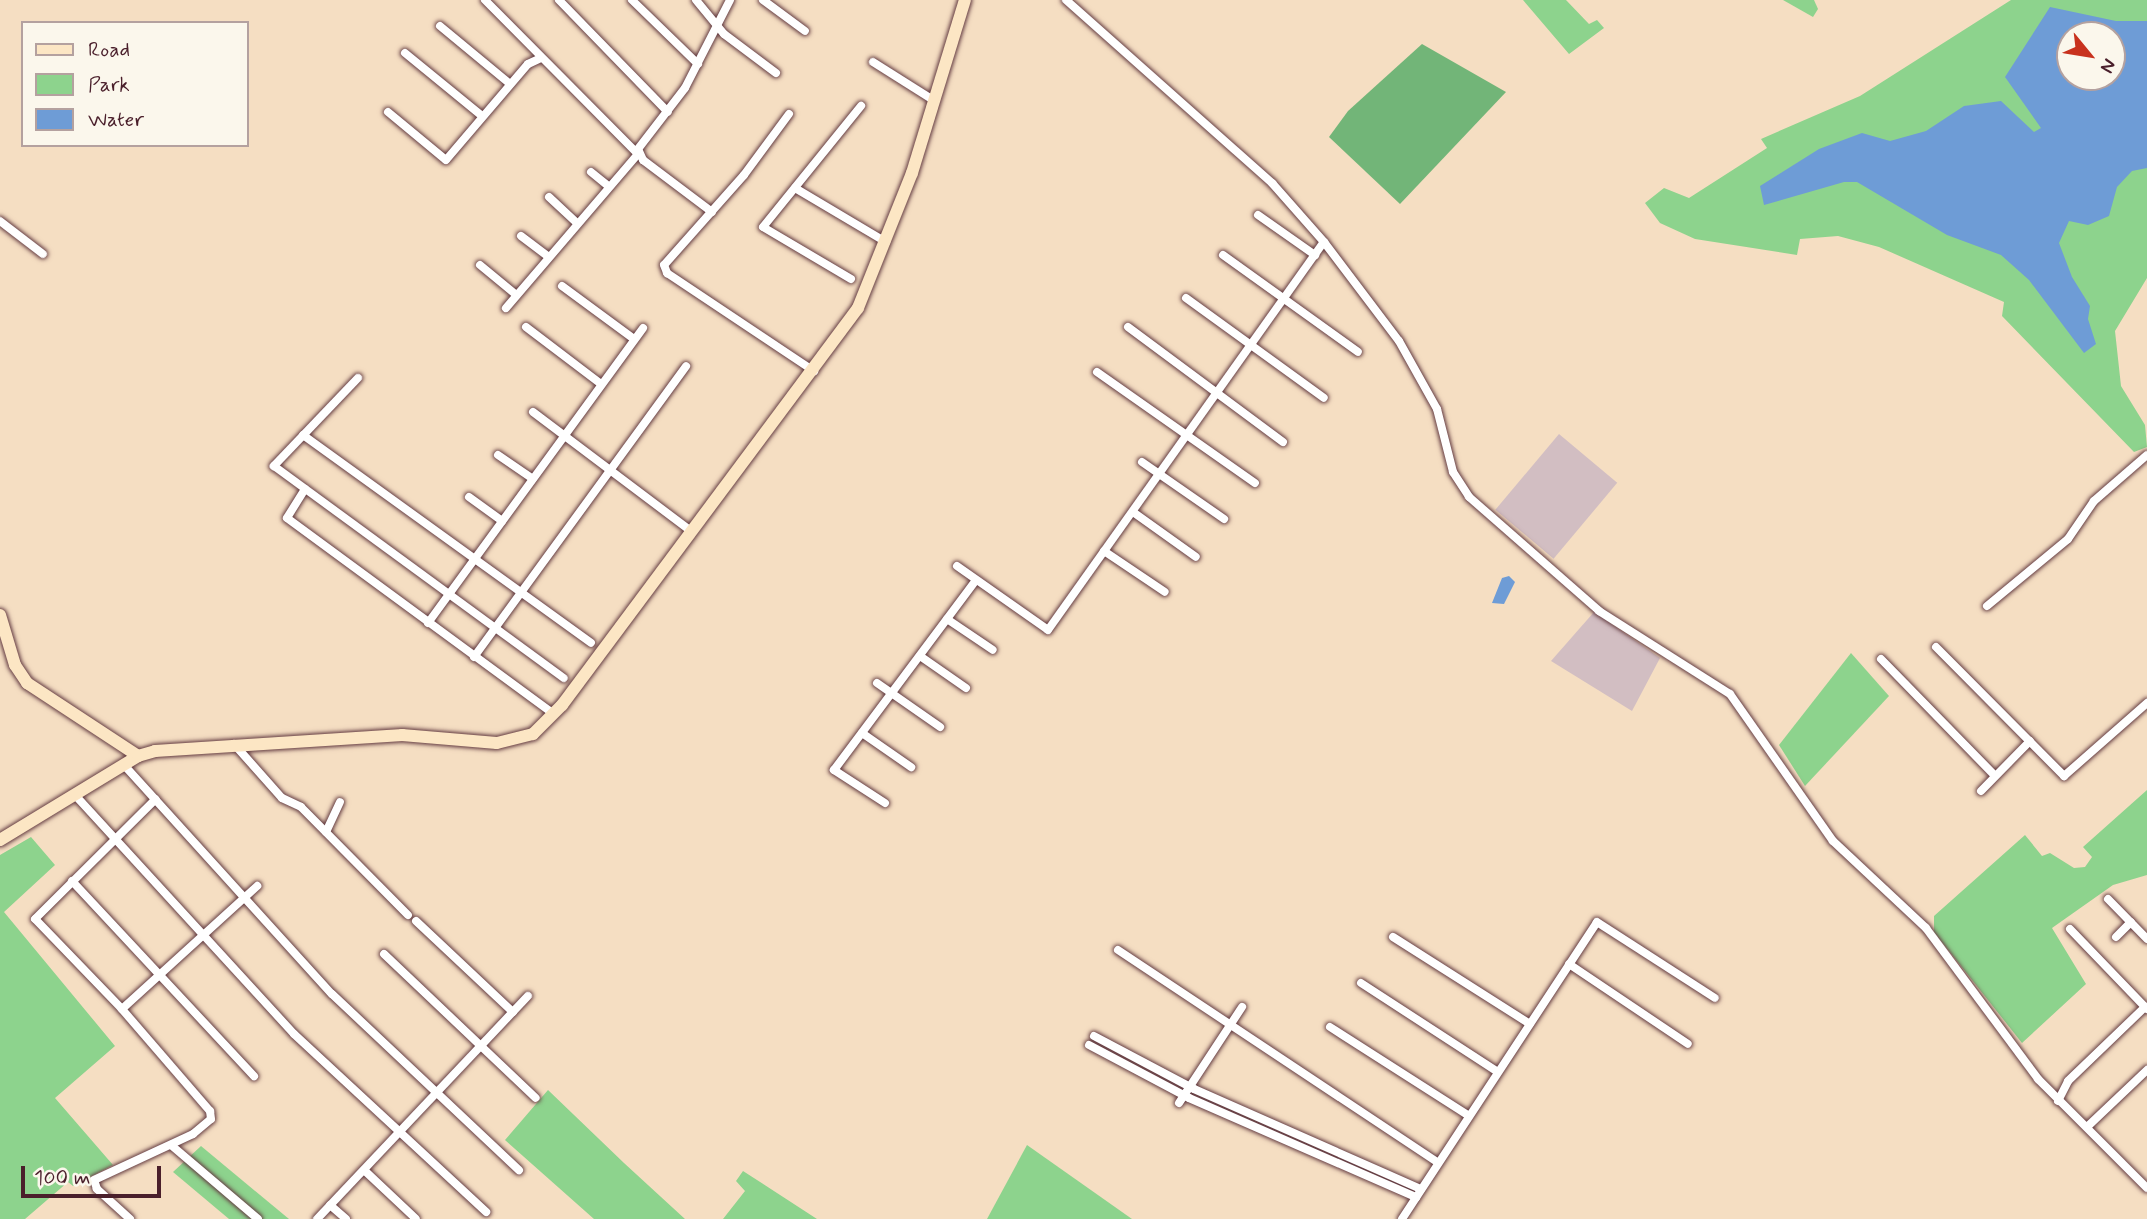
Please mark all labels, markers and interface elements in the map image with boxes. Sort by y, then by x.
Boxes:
legend [21,21,248,147]
north arrow [2056,21,2126,91]
text: Road [88,36,130,64]
text: N [2094,54,2122,77]
text: Park [88,71,130,99]
text: Water [88,106,144,134]
scale bar [24,1152,164,1196]
text: 100 m [34,1164,90,1192]

